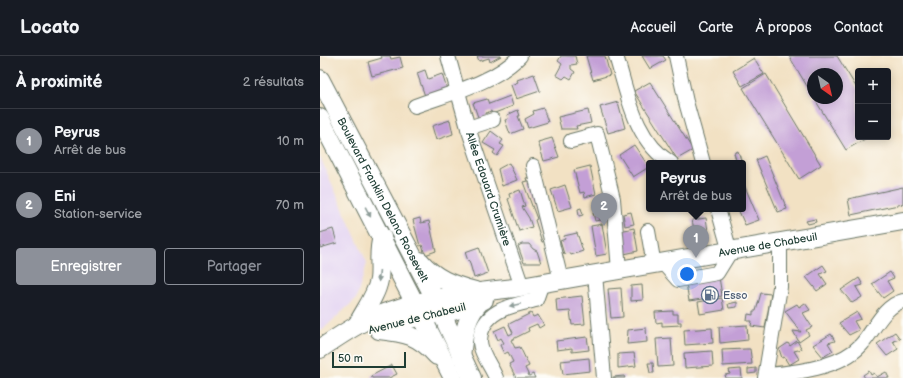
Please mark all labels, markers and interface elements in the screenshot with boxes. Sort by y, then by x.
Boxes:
text: Locato [20,16,80,39]
text: Accueil [630,19,676,36]
text: Carte [698,19,733,36]
text: À propos [755,19,812,36]
text: Contact [834,19,883,36]
north arrow [807,68,843,104]
map controls [855,68,891,140]
button: + [855,68,891,104]
text: À proximité [16,72,102,92]
text: 2 résultats [243,74,304,90]
button: − [855,104,891,140]
street label: Boulevard Franklin Delano Roosevelt [334,115,431,285]
text: Peyrus [54,123,100,142]
street label: Allée Edouard Crumière [463,130,514,248]
text: 1 [26,133,32,149]
text: 10 m [277,133,304,149]
text: Arrêt de bus [54,142,126,158]
popup [646,160,746,212]
text: Peyrus [660,169,706,188]
text: Eni [54,187,76,206]
text: Arrêt de bus [660,188,732,204]
pin: 2 [591,193,617,226]
text: 2 [25,197,33,213]
text: 70 m [276,197,304,213]
text: Station-service [54,206,142,222]
one-way arrow [365,207,372,218]
pin: 1 [683,225,709,258]
street label: Avenue de Chabeuil [718,230,818,260]
button: Enregistrer [16,248,156,285]
button: Partager [164,248,304,285]
your location [677,264,697,284]
one-way arrow [375,270,382,282]
fuel station icon: Esso [700,285,720,305]
place label: Esso [723,289,747,302]
street label: Avenue de Chabeuil [367,300,467,337]
one-way arrow [509,302,522,308]
scale bar [332,350,406,369]
text: 50 m [338,352,363,365]

